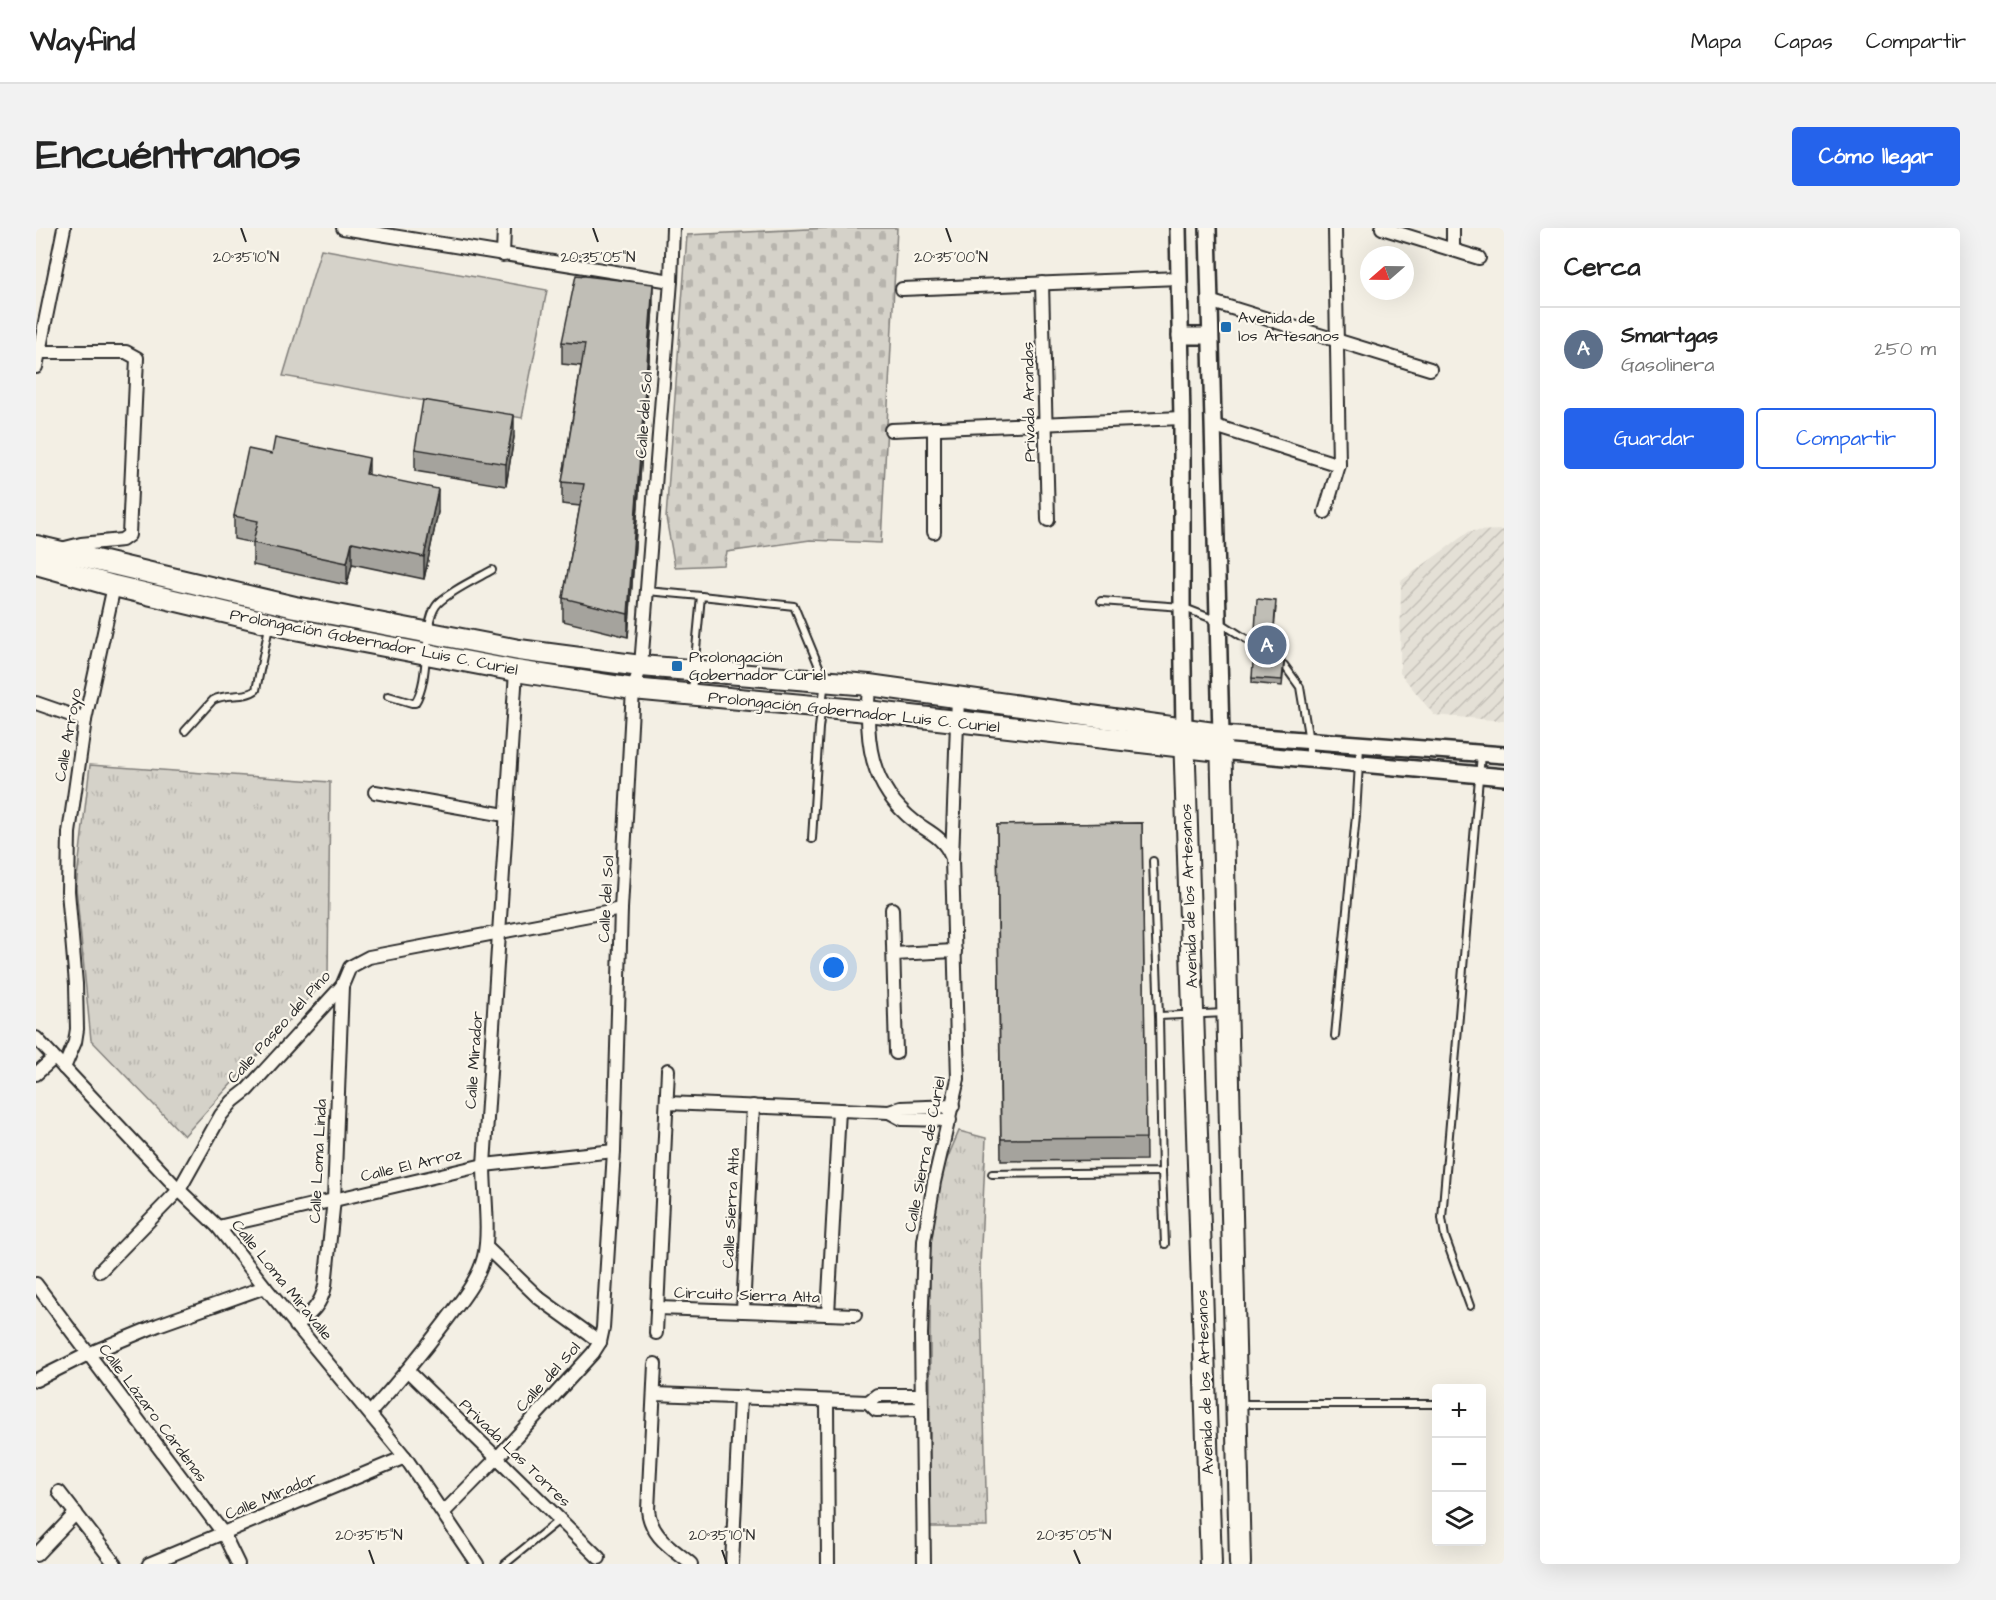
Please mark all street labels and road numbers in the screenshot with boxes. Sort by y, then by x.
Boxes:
street label: Privada Arandas [1017,342,1041,462]
street label: Calle del Sol [630,371,658,459]
street label: Prolongación Gobernador Luis C. Curiel [228,603,520,682]
street label: Prolongación Gobernador Luis C. Curiel [707,686,1001,739]
street label: Calle Arroyo [49,687,88,783]
street label: Avenida de los Artesanos [1175,803,1203,989]
street label: Calle del Sol [593,855,619,943]
street label: Calle Paseo del Pino [222,966,336,1088]
street label: Calle Mirador [460,1010,488,1110]
street label: Calle Sierra de Curiel [899,1074,951,1234]
street label: Calle Loma Linda [304,1098,332,1224]
street label: Calle El Arroz [358,1143,464,1187]
street label: Calle Sierra Alta [717,1147,745,1269]
street label: Calle Loma Miravalle [226,1215,338,1345]
street label: Circuito Sierra Alta [674,1281,820,1309]
street label: Avenida de los Artesanos [1191,1289,1219,1475]
street label: Calle del Sol [511,1337,585,1417]
street label: Calle Lázaro Cárdenas [94,1339,212,1487]
street label: Privada Las Torres [454,1394,576,1512]
street label: Calle Mirador [221,1467,321,1525]

